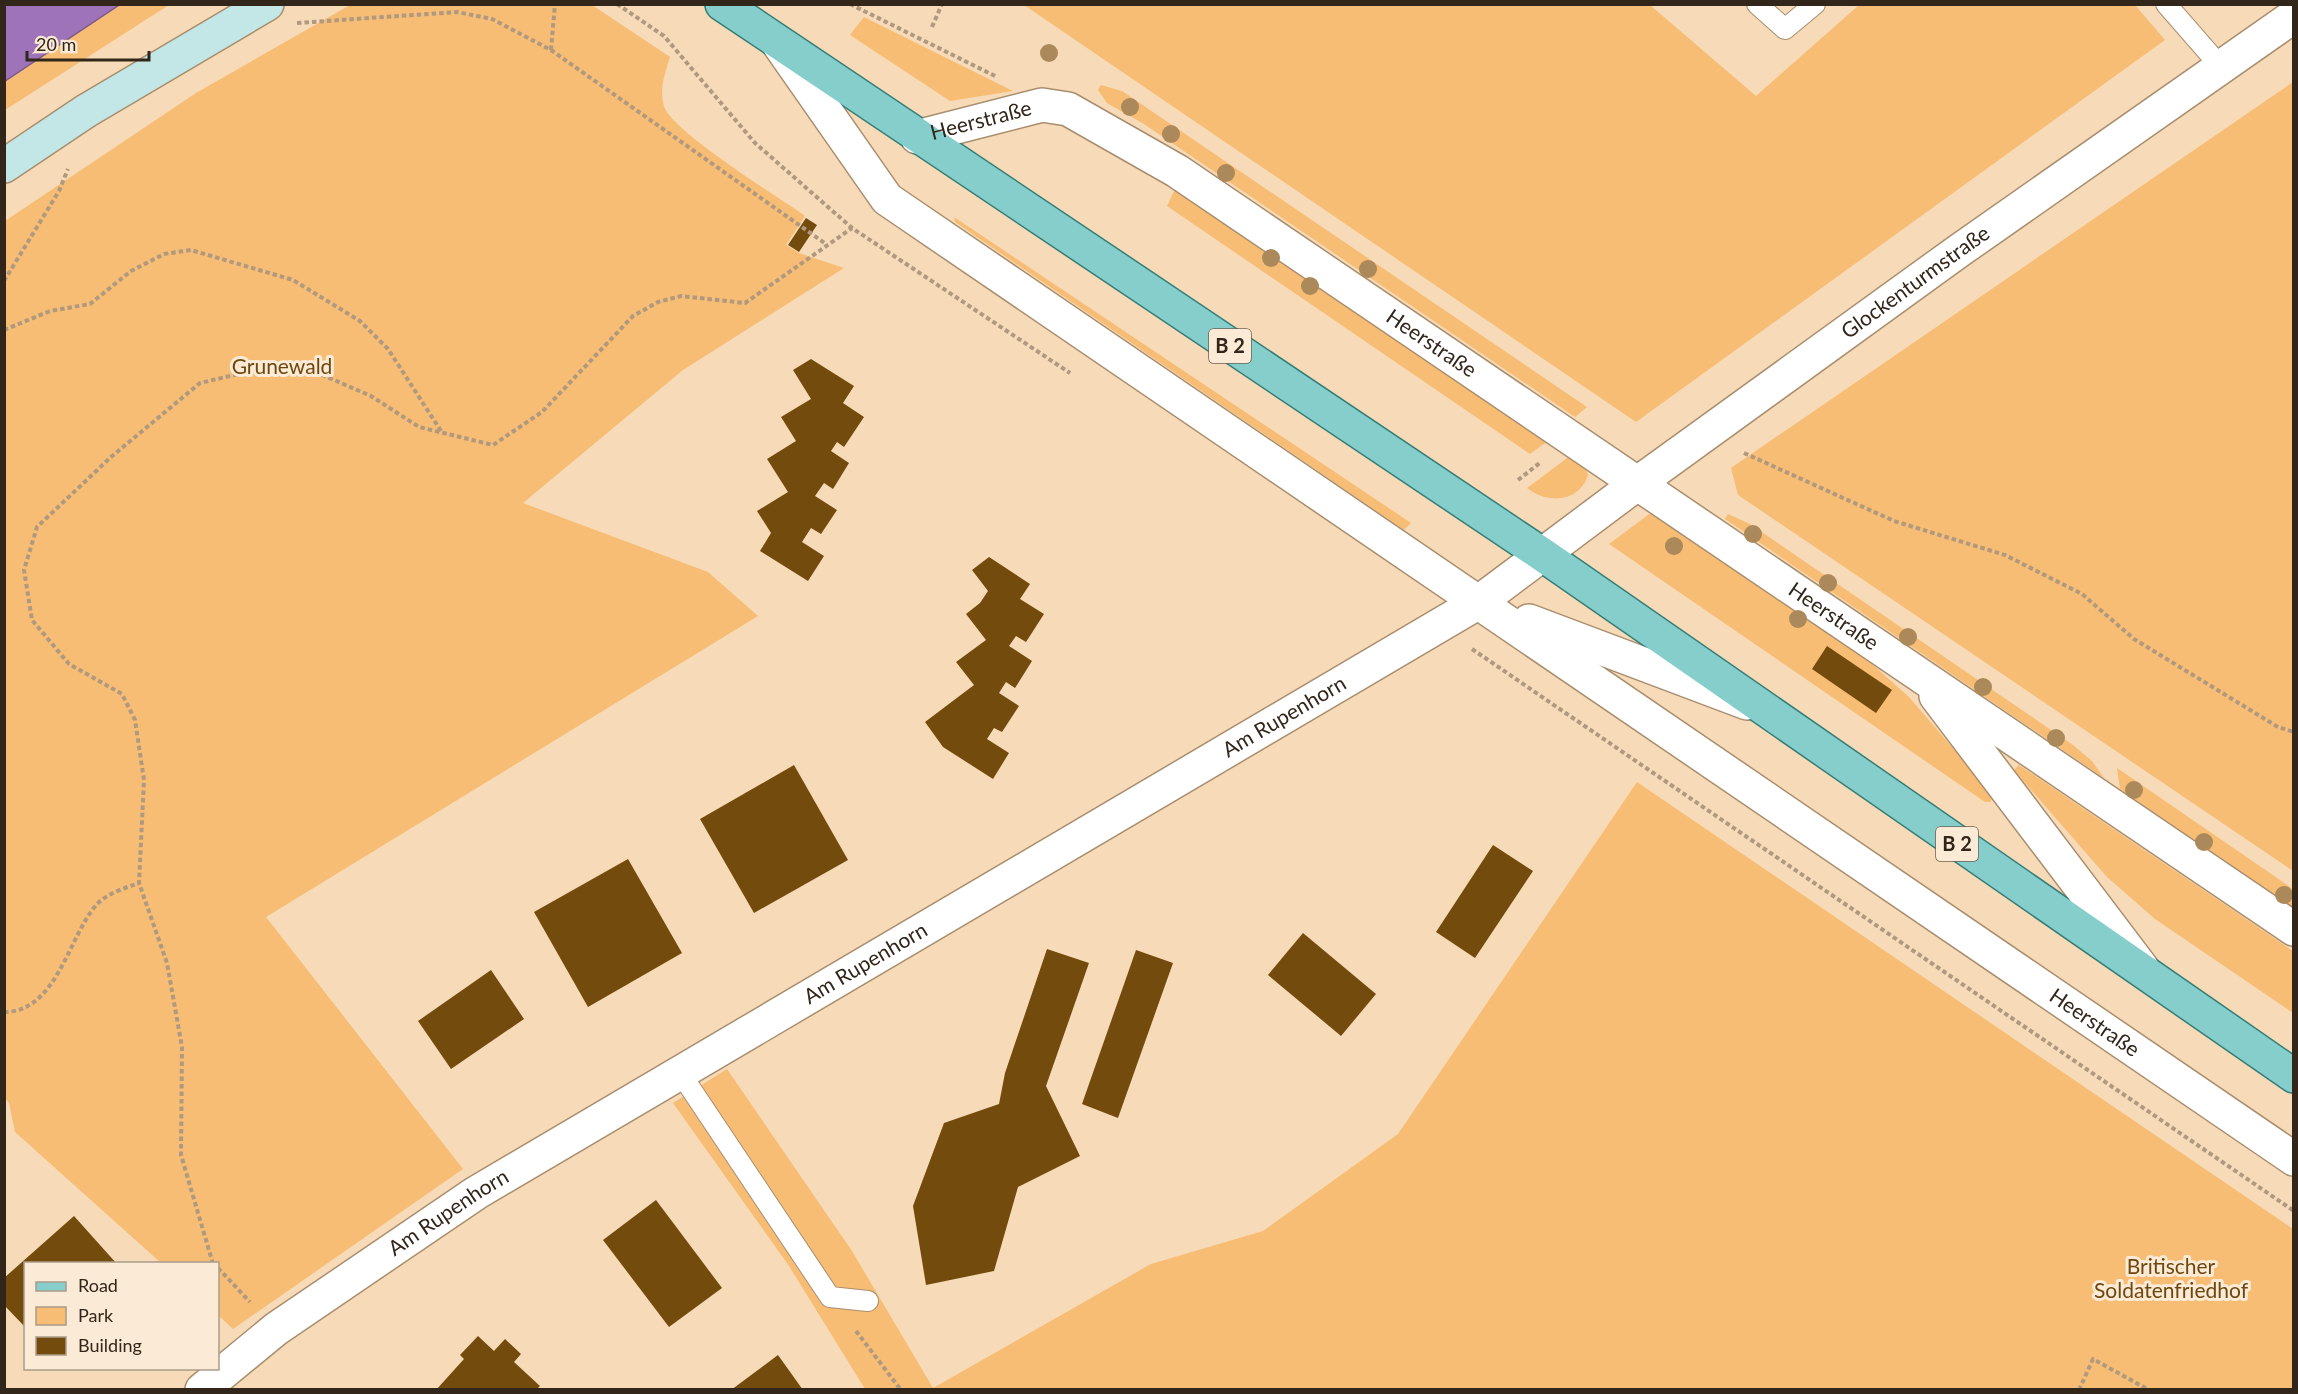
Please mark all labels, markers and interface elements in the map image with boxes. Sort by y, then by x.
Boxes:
scale bar [27,24,148,62]
text: 20 m [36,33,76,55]
street label: Heerstraße [927,94,1034,144]
street label: Glockenturmstraße [1836,219,1994,343]
street label: Heerstraße [1382,303,1482,382]
road number: B 2 [1209,329,1251,363]
park label: Grunewald [232,353,332,378]
street label: Heerstraße [1784,576,1884,655]
street label: Am Rupenhorn [1217,669,1350,761]
road number: B 2 [1936,827,1978,861]
street label: Am Rupenhorn [799,916,931,1008]
street label: Heerstraße [2046,982,2145,1061]
street label: Am Rupenhorn [383,1163,512,1260]
park label: Britischer Soldatenfriedhof [2094,1253,2249,1302]
legend [24,1262,219,1370]
text: Road [78,1274,118,1296]
text: Park [78,1304,114,1326]
text: Building [78,1334,142,1356]

